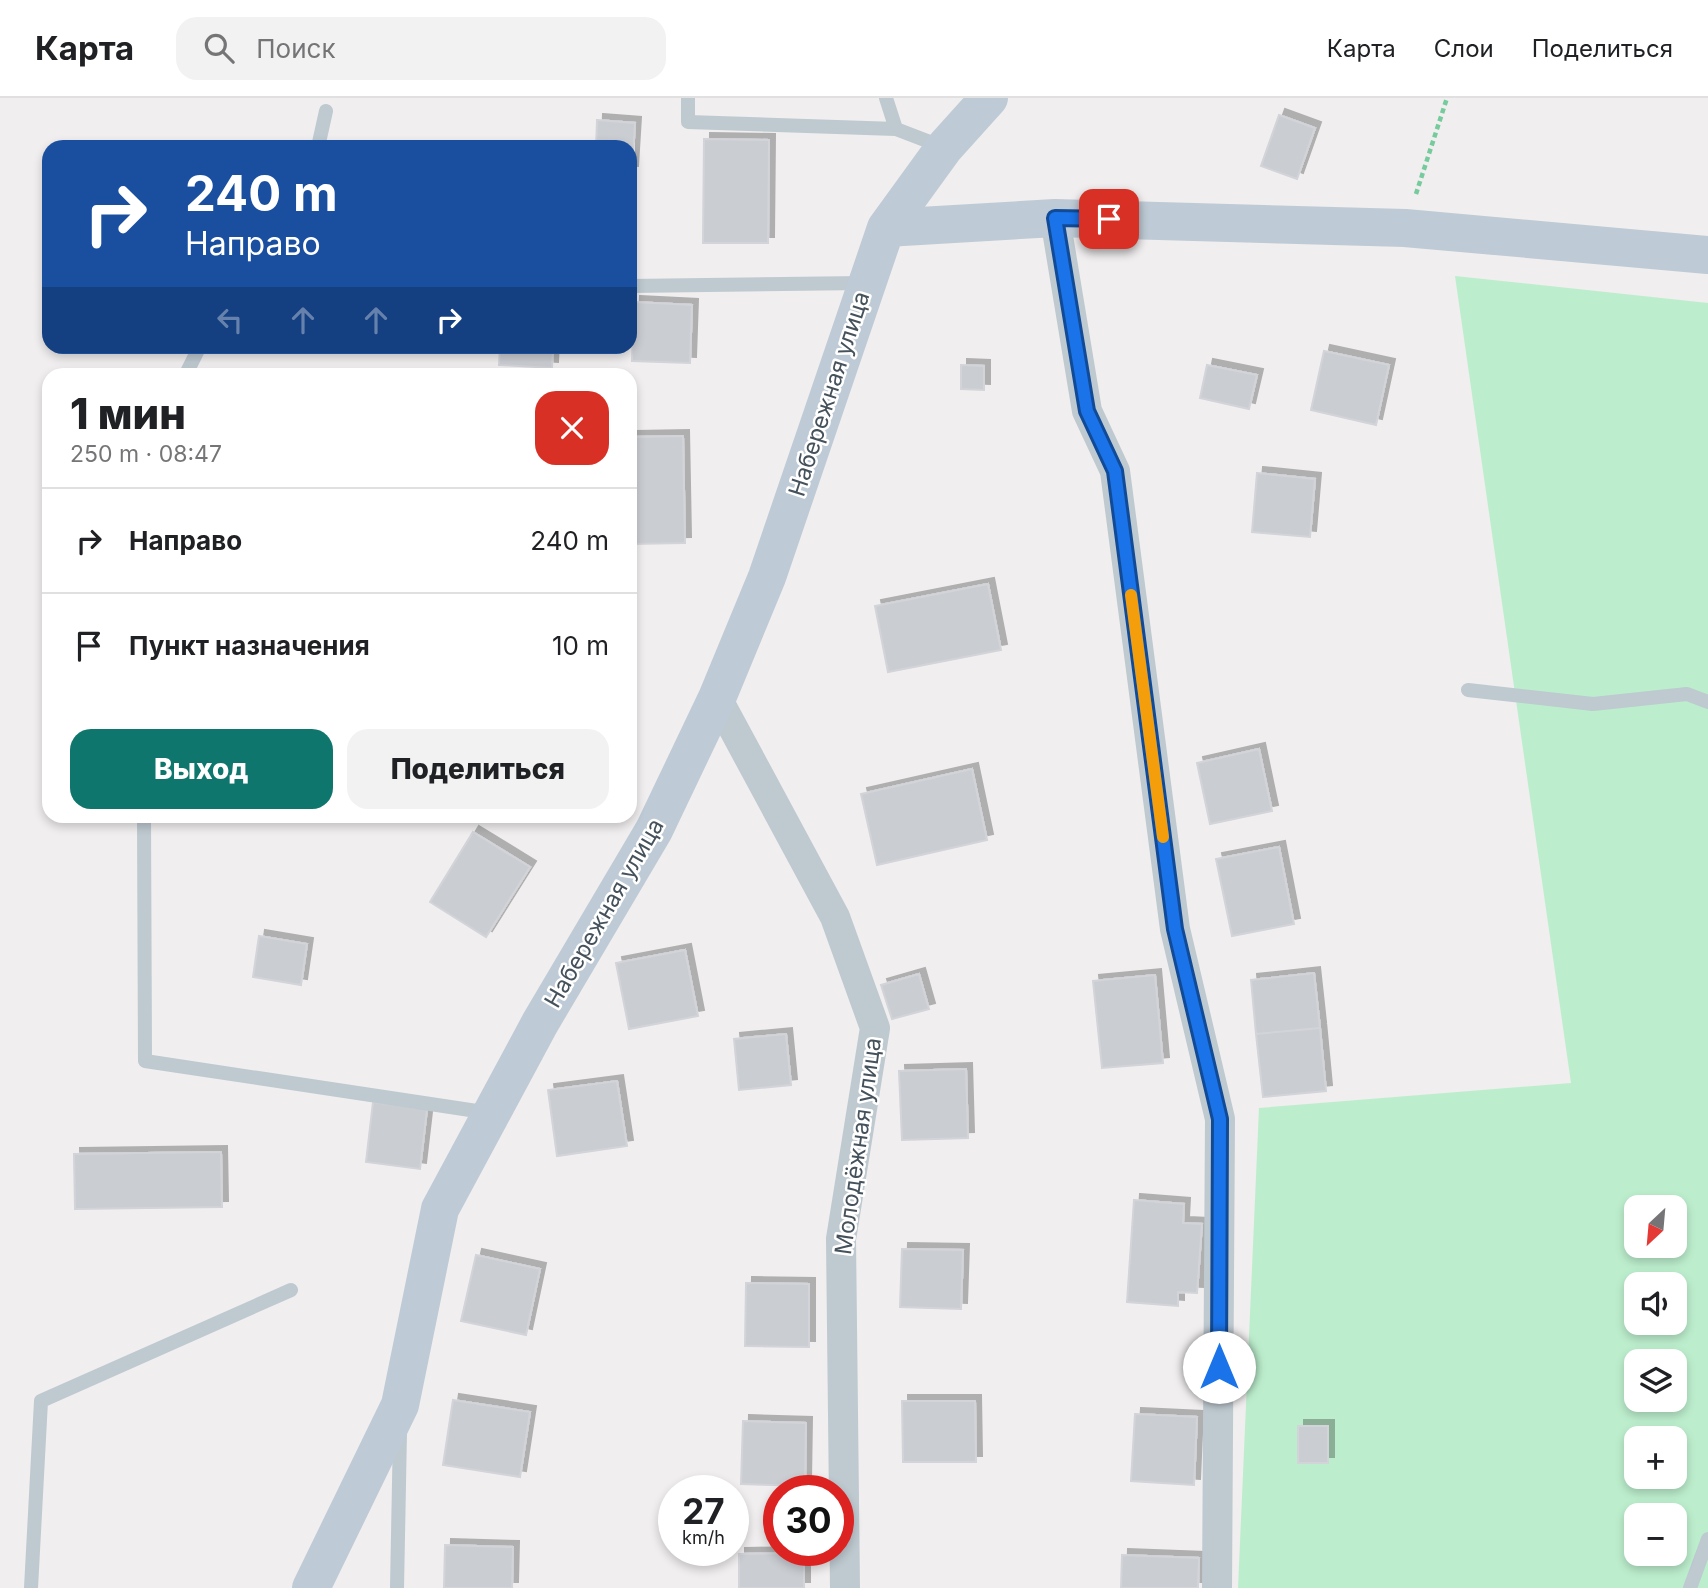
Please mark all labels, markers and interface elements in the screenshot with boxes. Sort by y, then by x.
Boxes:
search box [176,17,666,80]
text: Карта [35,28,134,68]
icon: search [200,29,238,67]
text: Поиск [256,33,335,64]
text: Карта [1327,34,1396,63]
text: Слои [1434,34,1494,63]
text: Поделиться [1532,34,1673,63]
text: 240 m [185,164,338,223]
icon: right [70,168,161,259]
pin [1079,189,1139,249]
icon: arrive [1090,200,1128,238]
text: Направо [185,224,321,263]
street label: Набережная улица [783,288,875,500]
icon: left [211,301,249,339]
icon: ahead [284,301,322,339]
icon: ahead [357,301,395,339]
icon: right [430,301,468,339]
text: 1 мин [70,388,186,439]
button: close [535,391,609,465]
text: 250 m · 08:47 [70,440,222,468]
icon: right [70,522,108,560]
text: Направо [129,525,242,556]
text: 240 m [530,525,609,556]
icon: arrive [70,627,108,665]
text: Пункт назначения [129,630,370,661]
text: 10 m [552,630,609,661]
button: Выход [70,729,333,809]
button: Поделиться [347,729,609,809]
street label: Набережная улица [538,813,670,1013]
street label: Молодёжная улица [829,1036,887,1256]
north arrow [1624,1195,1687,1258]
map controls [1624,1195,1687,1566]
button: sound [1624,1272,1687,1335]
position arrow [1182,1330,1256,1404]
button: layers [1624,1349,1687,1412]
button: + [1624,1426,1687,1489]
speed limit sign: 30 [763,1475,854,1566]
text: 27 [682,1490,725,1532]
button: − [1624,1503,1687,1566]
text: km/h [682,1527,725,1548]

